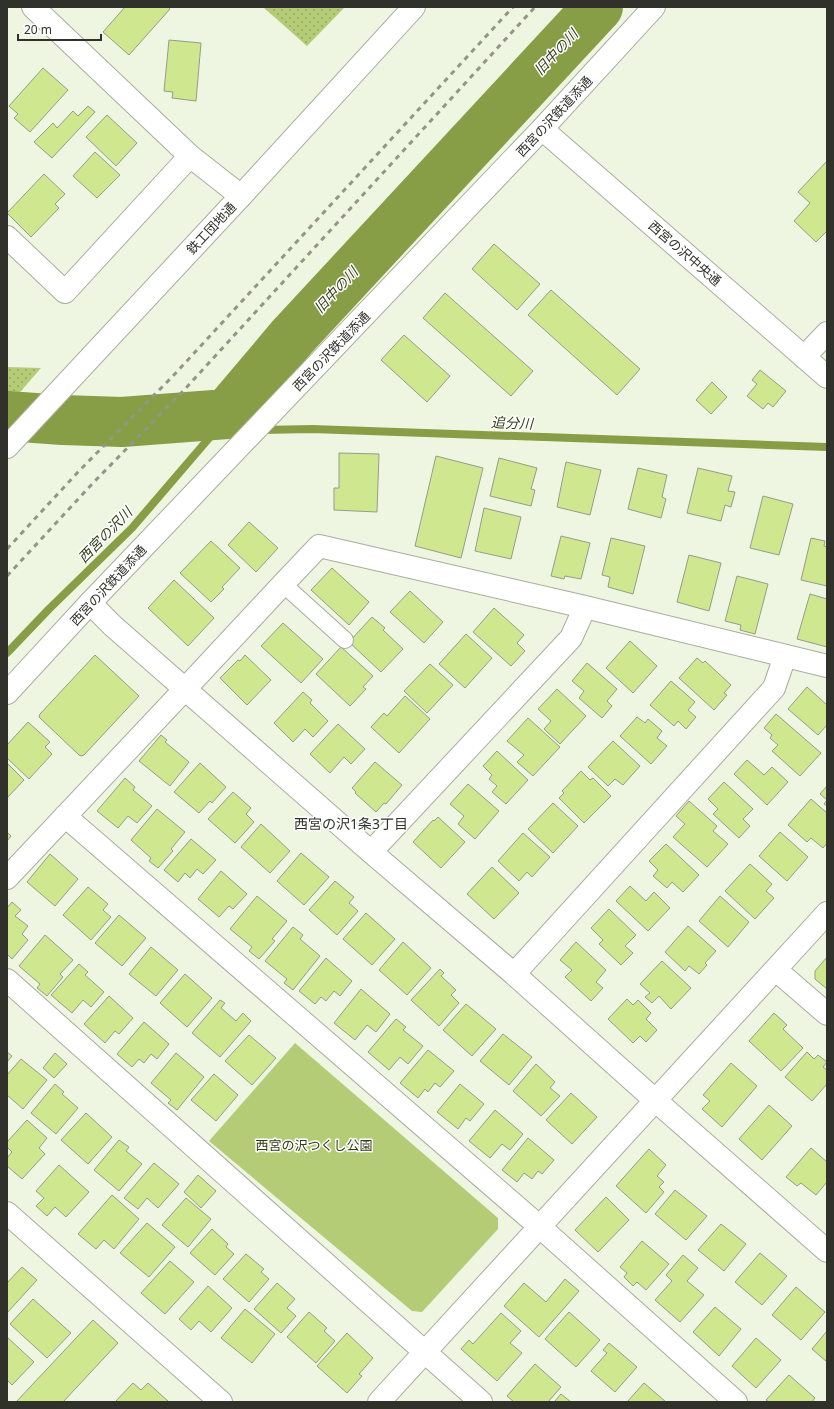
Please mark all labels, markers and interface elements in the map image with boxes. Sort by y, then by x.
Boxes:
scale bar [18,16,101,42]
text: 20 m [24,21,52,38]
water label: 旧中の川 [530,23,583,79]
street label: 西宮の沢鉄道添通 [512,72,596,160]
street label: 鉄工団地通 [182,198,240,258]
street label: 西宮の沢中央通 [645,216,725,290]
water label: 旧中の川 [310,261,363,317]
street label: 西宮の沢鉄道添通 [288,307,374,395]
water label: 追分川 [491,412,535,433]
water label: 西宮の沢川 [73,501,137,566]
street label: 西宮の沢鉄道添通 [66,541,150,629]
district label: 西宮の沢1条3丁目 [294,814,408,833]
park label: 西宮の沢つくし公園 [255,1136,373,1154]

